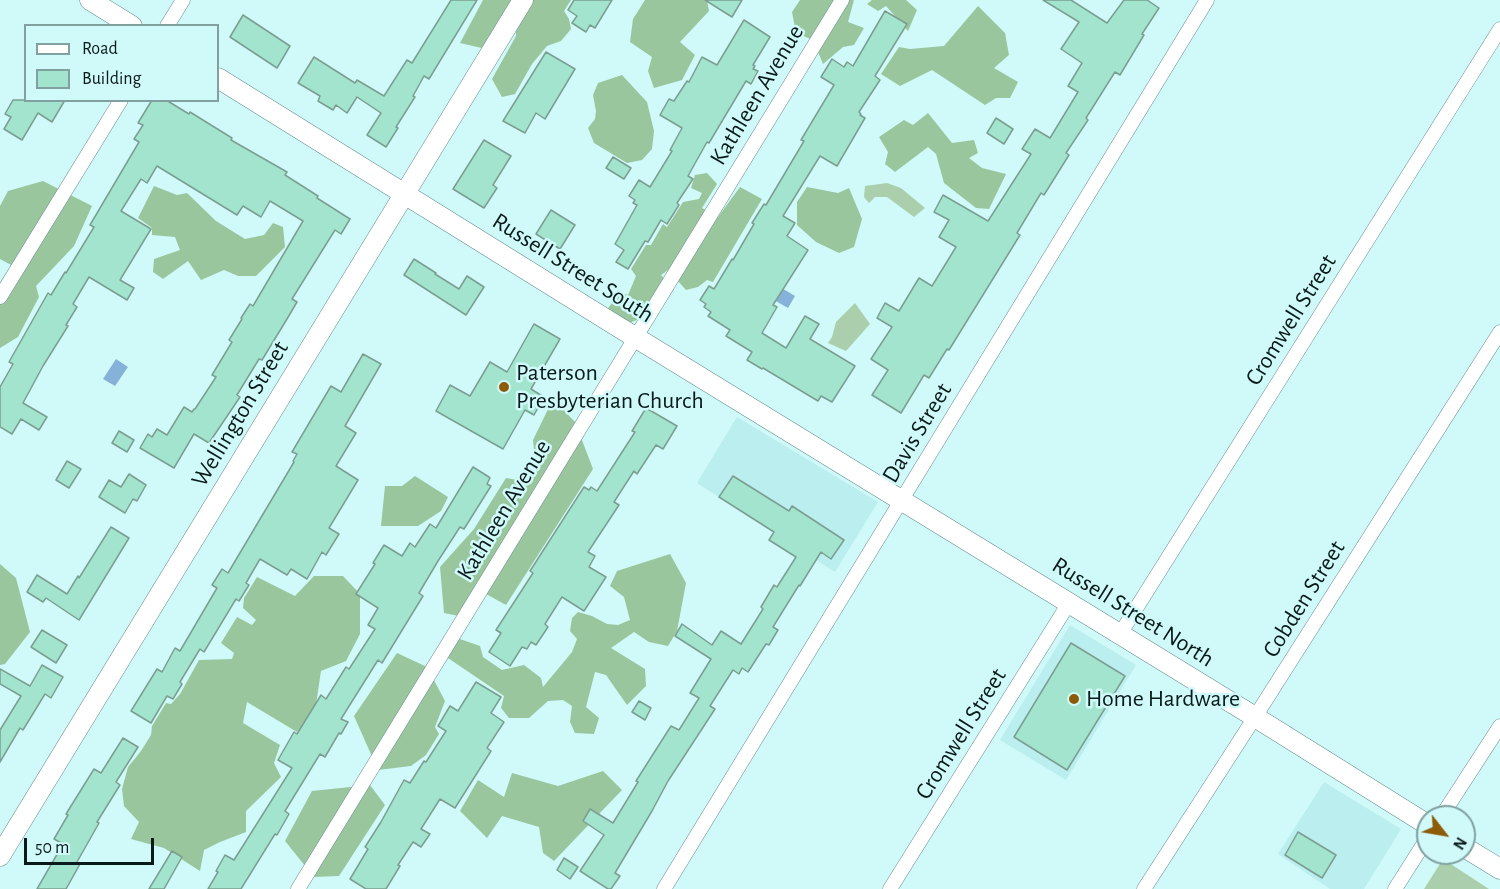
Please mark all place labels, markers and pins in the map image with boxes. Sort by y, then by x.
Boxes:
place label: Paterson Presbyterian Church [516,359,704,415]
marker: Paterson Presbyterian Church [497,380,511,394]
place label: Home Hardware [1086,685,1240,713]
marker: Home Hardware [1067,692,1081,706]

